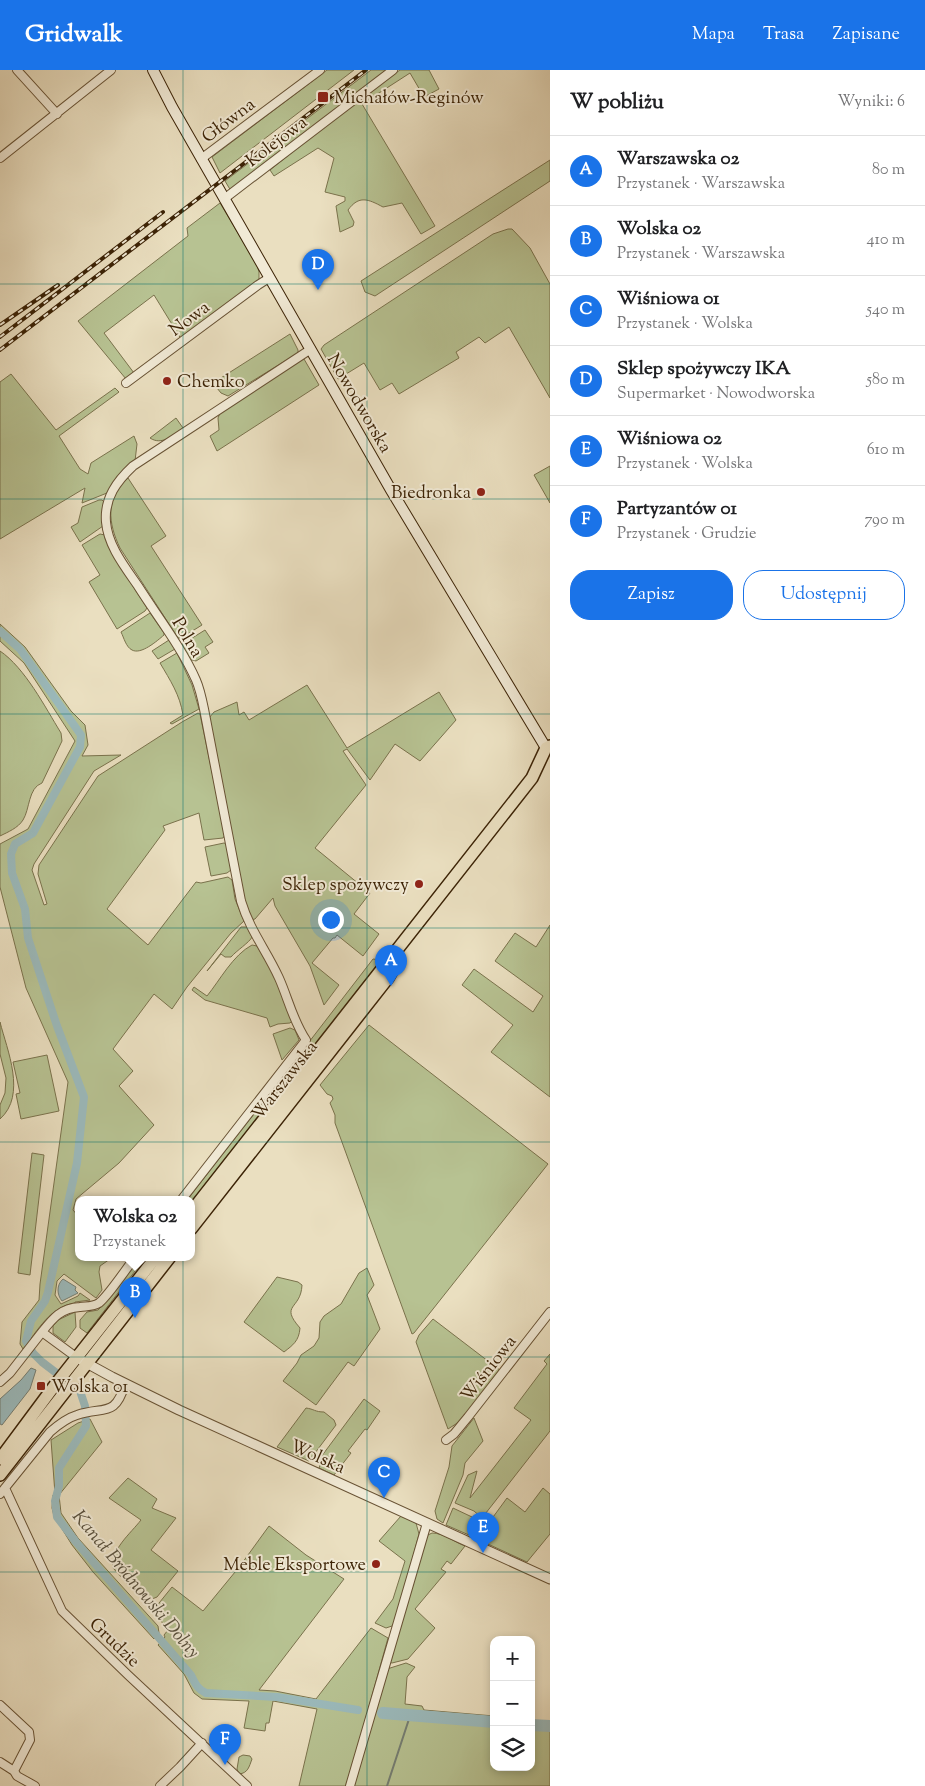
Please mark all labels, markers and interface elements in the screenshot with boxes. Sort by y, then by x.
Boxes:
text: Gridwalk [25,18,123,52]
text: Mapa [692,22,735,48]
text: Trasa [763,22,804,48]
text: Zapisane [832,22,900,48]
place label: Michałów-Reginów [334,86,484,112]
text: W pobliżu [570,88,664,118]
marker: Michałów-Reginów [316,90,330,104]
text: Wyniki: 6 [837,91,905,114]
street label: Główna [197,93,262,150]
street label: Kolejowa [241,111,313,174]
text: Warszawska 02 [617,146,739,173]
text: A [580,159,593,182]
text: 80 m [872,159,905,182]
text: Przystanek · Warszawska [617,173,785,196]
text: Wolska 02 [617,216,701,243]
text: B [581,229,591,252]
text: 410 m [867,229,905,252]
text: Przystanek · Warszawska [617,243,785,266]
pin: D [302,249,334,290]
text: Wiśniowa 01 [617,286,720,313]
street label: Nowa [164,296,216,344]
text: C [580,299,592,322]
text: 540 m [867,299,905,322]
text: Przystanek · Wolska [617,313,753,336]
street label: Nowodworska [319,349,397,459]
text: Sklep spożywczy IKA [617,356,791,383]
text: D [580,369,592,392]
text: 580 m [866,369,905,392]
place label: Chemko [177,370,245,396]
marker: Chemko [161,375,173,387]
text: Supermarket · Nowodworska [617,383,815,406]
text: Wiśniowa 02 [617,426,722,453]
text: E [581,439,591,462]
text: 610 m [867,439,905,462]
text: Przystanek · Wolska [617,453,753,476]
place label: Biedronka [391,481,471,507]
marker: Biedronka [475,486,487,498]
text: Partyzantów 01 [617,496,737,523]
text: F [582,509,590,532]
text: 790 m [864,509,905,532]
text: Przystanek · Grudzie [617,523,757,546]
button: Zapisz [570,570,733,620]
button: Udostępnij [743,570,905,620]
street label: Polna [164,613,209,663]
place label: Sklep spożywczy [282,873,409,899]
marker: Sklep spożywczy [413,878,425,890]
your location [318,907,344,933]
pin: A [375,945,407,986]
street label: Warszawska [246,1036,325,1126]
popup [75,1196,195,1261]
text: Wolska 02 [93,1204,177,1231]
text: Przystanek [93,1231,166,1254]
pin: B [119,1277,151,1318]
street label: Wiśniowa [455,1331,524,1408]
place label: Wolska 01 [51,1375,129,1401]
marker: Wolska 01 [35,1380,47,1392]
street label: Wolska [285,1434,349,1482]
pin: C [368,1457,400,1498]
water label: Kanał Bródnowski Dolny [65,1505,205,1665]
pin: E [467,1512,499,1553]
place label: Meble Eksportowe [223,1553,366,1579]
marker: Meble Eksportowe [370,1558,382,1570]
street label: Grudzie [82,1612,145,1674]
map controls [490,1636,535,1771]
button: + [490,1636,535,1681]
button: − [490,1681,535,1726]
pin: F [209,1724,241,1765]
button: layers [490,1726,535,1771]

